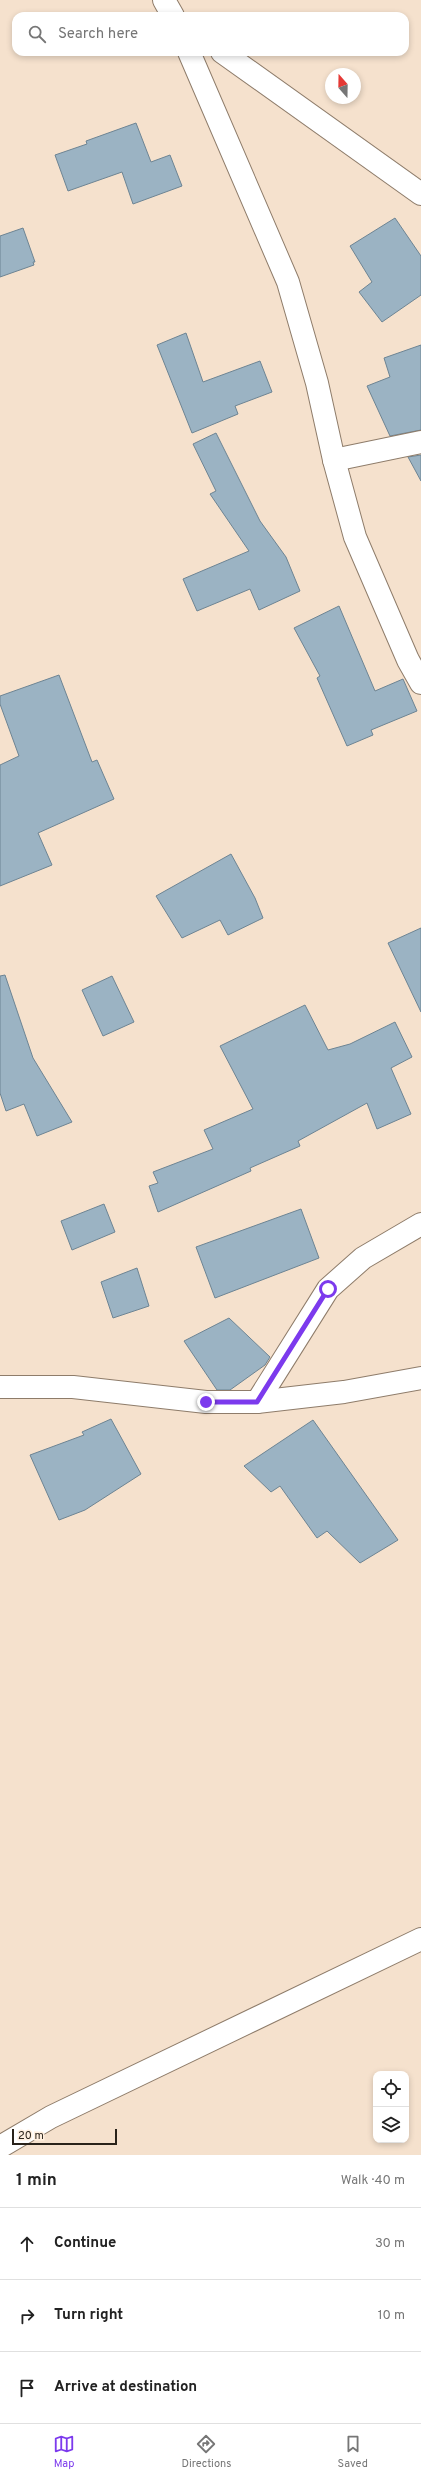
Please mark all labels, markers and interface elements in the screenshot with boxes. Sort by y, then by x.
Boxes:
search box [12,12,409,56]
icon: search [26,23,48,45]
text: Search here [58,25,138,44]
north arrow [325,68,361,104]
route start [319,1280,337,1298]
route end [197,1393,215,1411]
map controls [373,2071,409,2143]
button: locate [373,2071,409,2107]
button: layers [373,2107,409,2143]
scale bar [12,2127,117,2146]
text: 20 m [18,2129,44,2143]
text: 1 min [16,2170,57,2192]
text: Walk · 40 m [341,2173,405,2189]
icon: ahead [16,2233,38,2255]
text: Continue [54,2234,116,2253]
text: 30 m [375,2236,405,2252]
icon: right [16,2305,38,2327]
text: Turn right [54,2306,123,2325]
text: 10 m [378,2308,405,2324]
icon: arrive [16,2377,38,2399]
text: Arrive at destination [54,2378,197,2397]
tab: Map [53,2433,75,2471]
tab: Directions [181,2433,231,2471]
tab: Saved [338,2433,368,2471]

